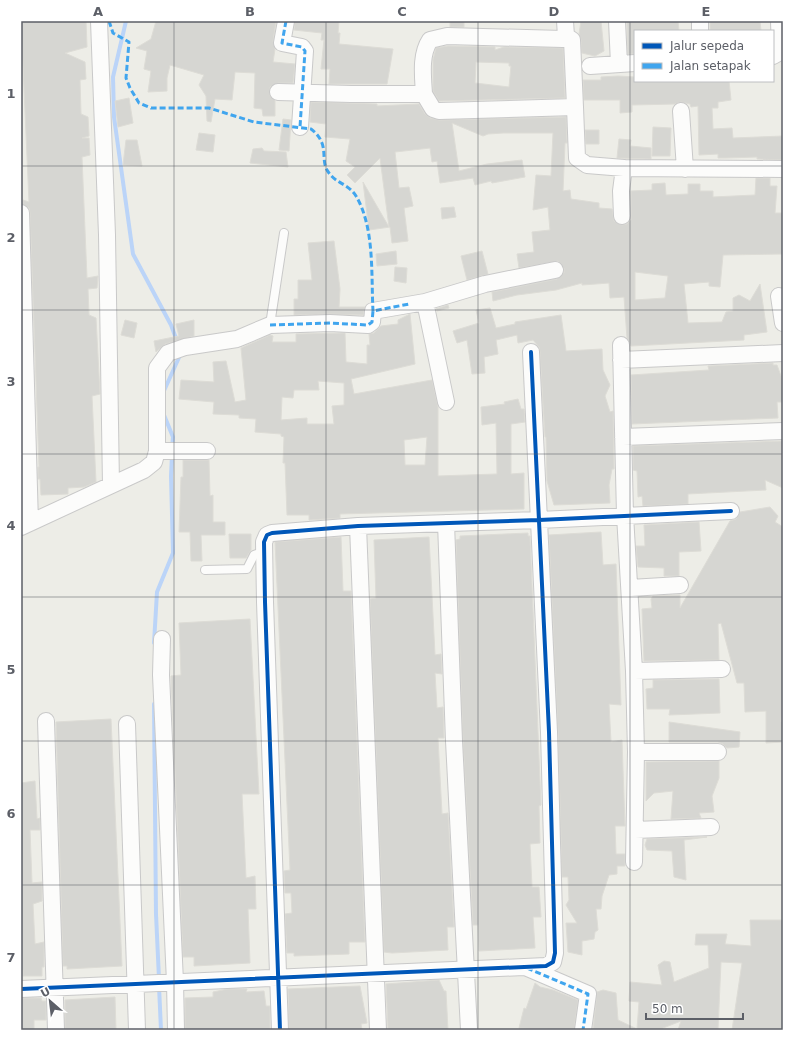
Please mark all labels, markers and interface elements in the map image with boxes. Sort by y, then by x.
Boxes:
text: A [93,4,103,19]
text: B [245,4,255,19]
text: C [397,4,407,19]
text: D [549,4,560,19]
text: E [702,4,710,19]
legend [634,30,774,82]
text: Jalur sepeda [669,39,744,53]
text: Jalan setapak [669,59,751,73]
text: 1 [6,86,16,101]
text: 2 [6,230,16,245]
text: 3 [6,374,16,389]
text: 4 [6,518,16,533]
text: 5 [6,662,16,677]
text: 6 [6,806,16,821]
text: 7 [6,950,16,965]
north arrow [30,981,70,1021]
text: U [39,985,53,1000]
scale bar [646,995,743,1021]
text: 50 m [652,1002,683,1016]

